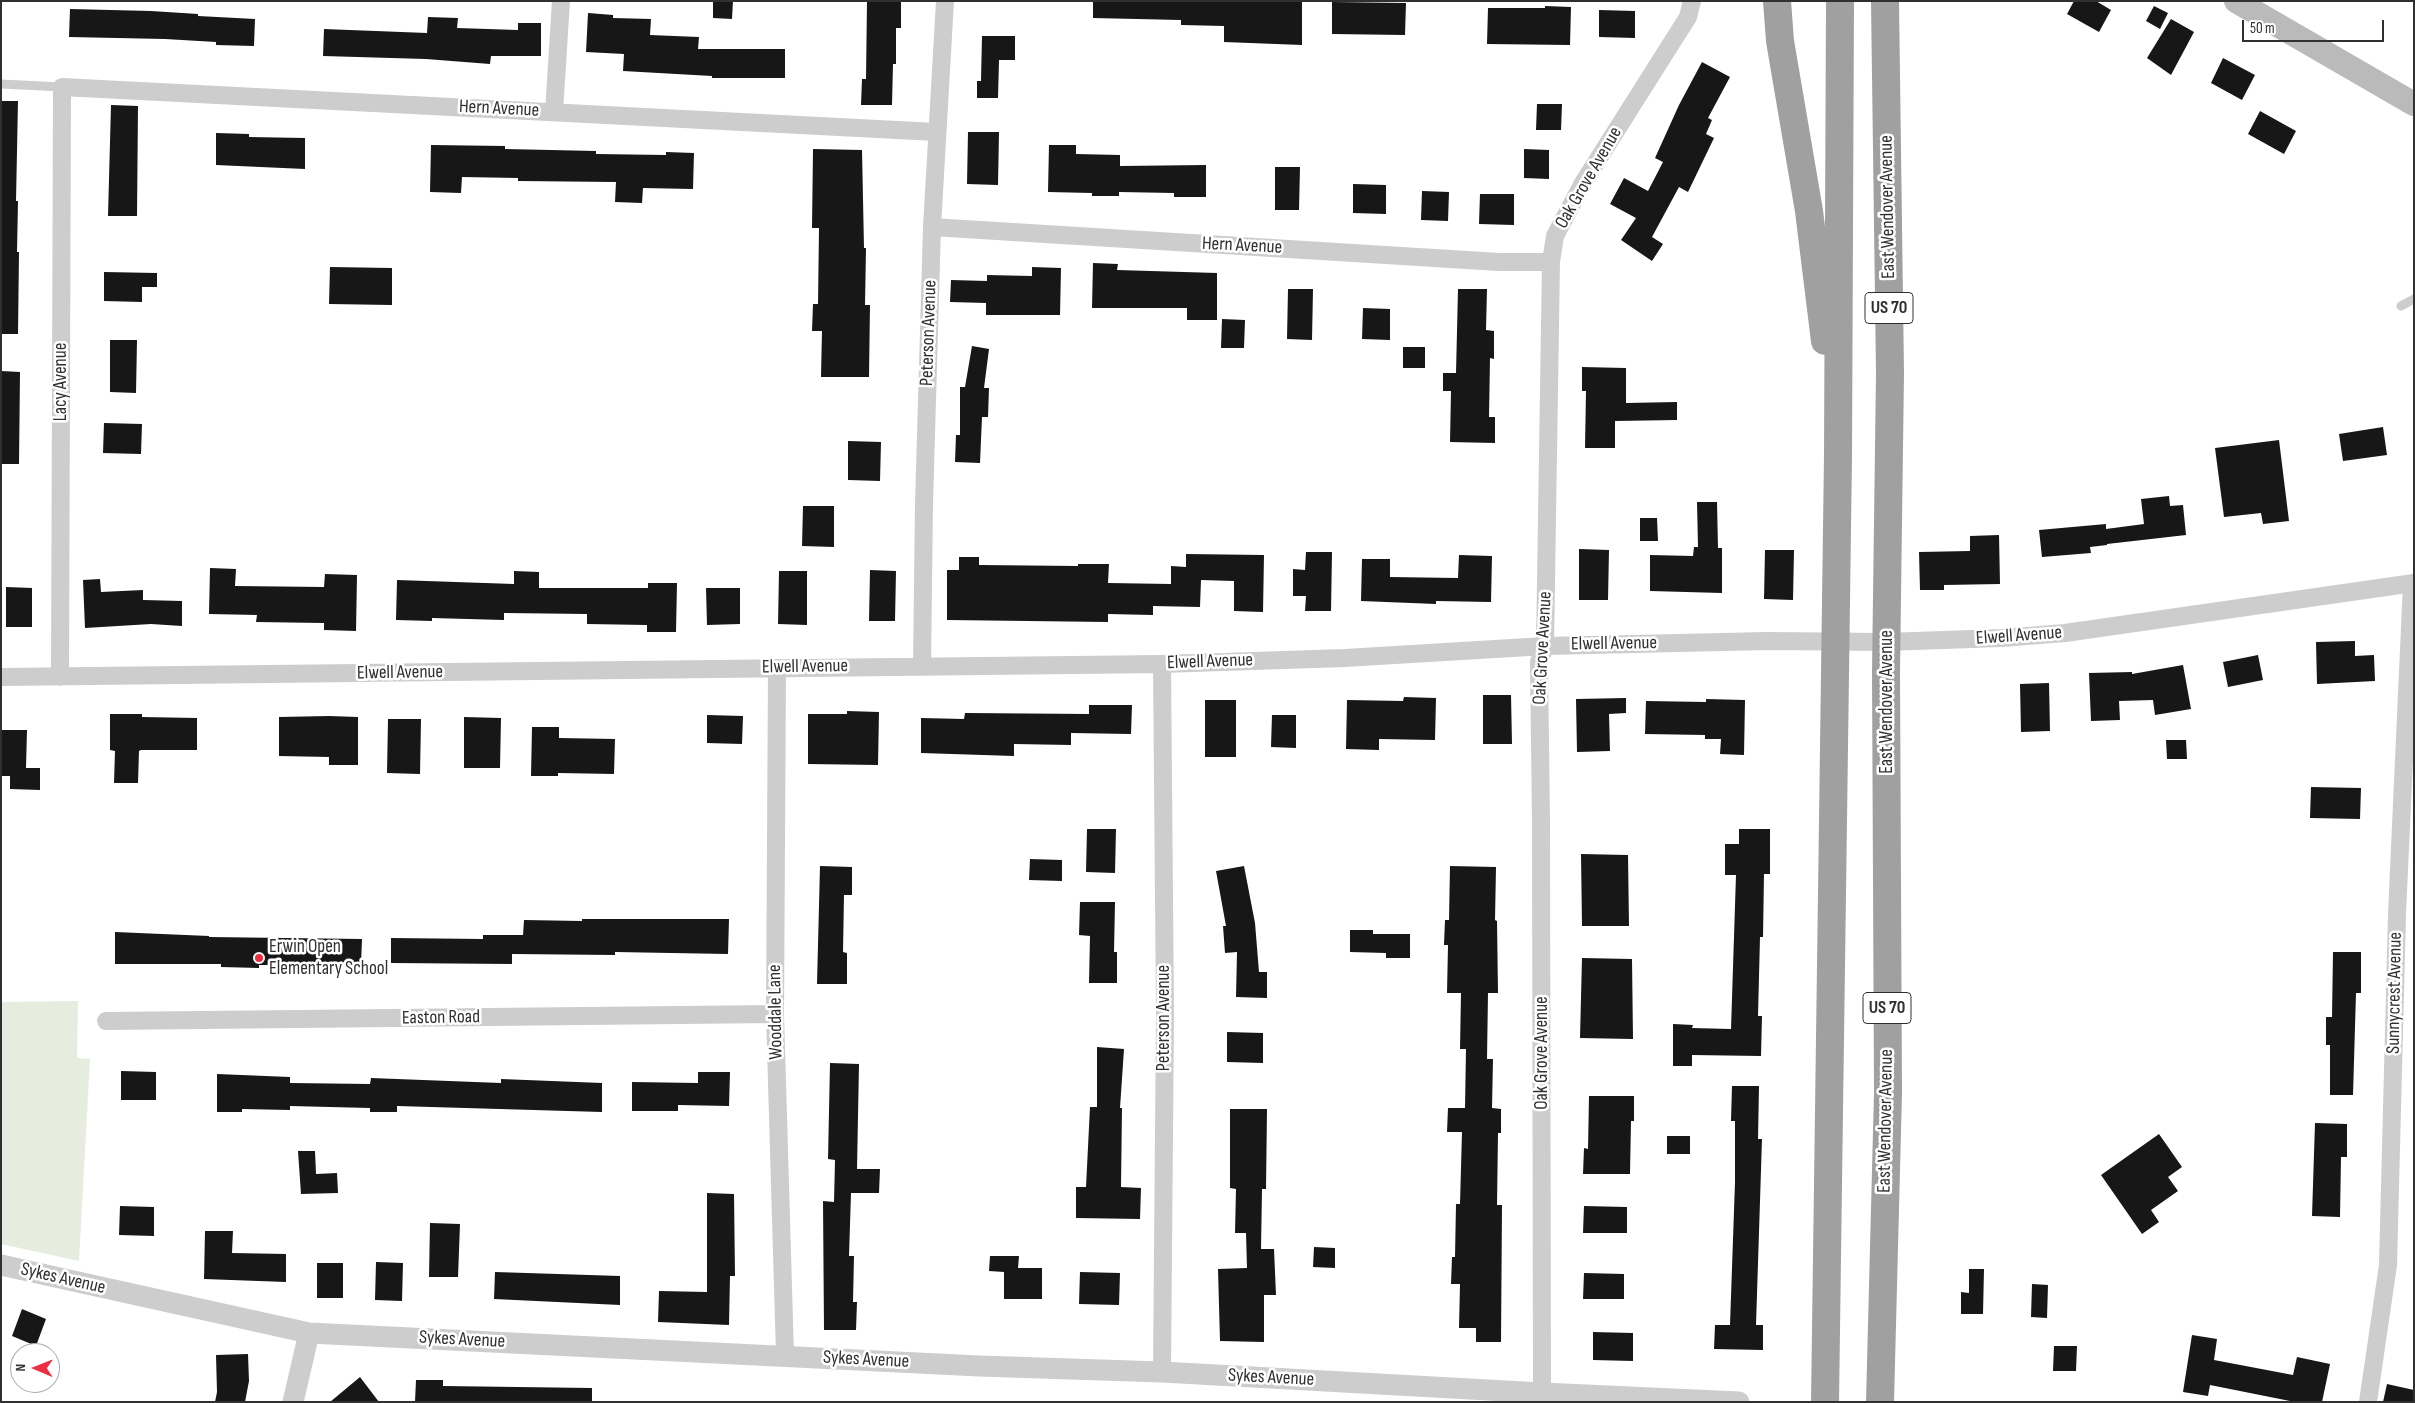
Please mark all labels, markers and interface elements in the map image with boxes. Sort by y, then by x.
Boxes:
scale bar [2245,10,2388,42]
text: 50 m [2250,19,2275,38]
street label: Hern Avenue [458,96,540,122]
street label: Oak Grove Avenue [1551,123,1627,233]
street label: East Wendover Avenue [1875,135,1901,279]
street label: Hern Avenue [1201,233,1283,259]
street label: Peterson Avenue [916,279,942,387]
road number: US 70 [1865,292,1913,324]
street label: Lacy Avenue [50,343,72,421]
street label: Oak Grove Avenue [1529,591,1557,705]
street label: Elwell Avenue [1975,622,2063,650]
street label: East Wendover Avenue [1876,630,1898,774]
street label: Elwell Avenue [1571,632,1657,656]
street label: Elwell Avenue [1167,649,1253,675]
street label: Elwell Avenue [762,655,848,679]
street label: Elwell Avenue [357,661,443,685]
street label: Sunnycrest Avenue [2383,932,2407,1054]
place label: Erwin Open Elementary School [269,936,388,980]
marker: Erwin Open Elementary School [253,952,265,964]
street label: Wooddale Lane [764,964,788,1060]
street label: Peterson Avenue [1153,965,1175,1071]
road number: US 70 [1863,992,1911,1024]
street label: Oak Grove Avenue [1531,996,1553,1110]
street label: Easton Road [402,1006,480,1030]
street label: East Wendover Avenue [1873,1049,1899,1193]
street label: Sykes Avenue [18,1258,108,1300]
street label: Sykes Avenue [418,1326,506,1354]
north arrow [10,1343,60,1393]
street label: Sykes Avenue [822,1346,910,1374]
text: N [12,1364,29,1372]
street label: Sykes Avenue [1227,1364,1315,1392]

